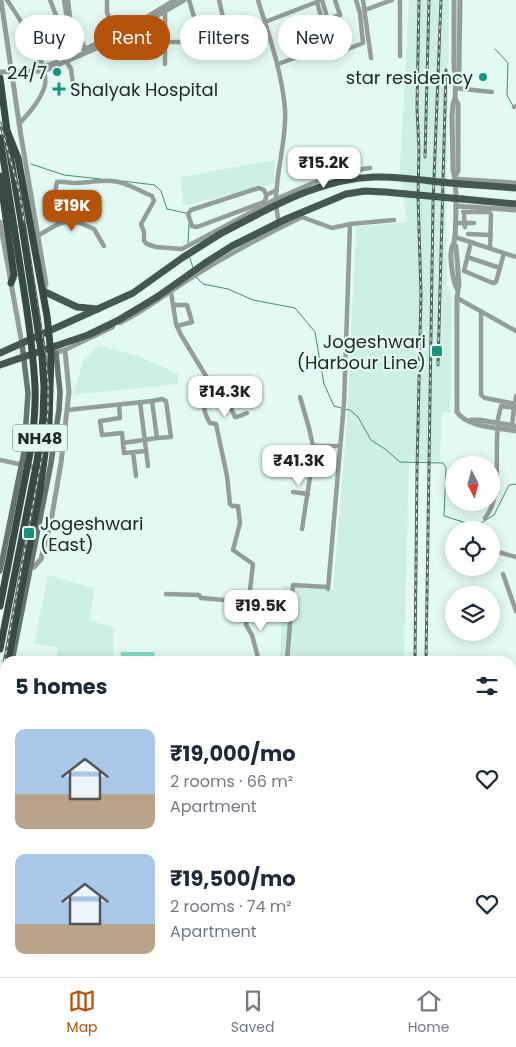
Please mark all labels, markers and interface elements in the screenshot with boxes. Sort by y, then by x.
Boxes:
chip: Buy [15,15,84,60]
chip: Rent [94,15,170,60]
chip: Filters [180,15,268,60]
chip: New [278,15,352,60]
place label: 24/7 [7,60,47,85]
place label: star residency [346,65,473,90]
marker: 24/7 [51,66,63,78]
marker: star residency [477,71,489,83]
place label: Shalyak Hospital [70,77,218,102]
marker: Shalyak Hospital [52,82,66,96]
pin: ₹15.2K [283,146,365,189]
text: ₹15.2K [299,151,349,174]
pin: ₹19K [42,190,102,232]
text: ₹19K [54,194,90,217]
place label: Jogeshwari (Harbour Line) [297,329,426,375]
marker: Jogeshwari (Harbour Line) [430,344,444,358]
pin: ₹14.3K [184,376,266,418]
text: ₹14.3K [199,380,251,403]
road number: NH48 [12,424,68,452]
pin: ₹41.3K [258,444,340,487]
text: ₹41.3K [273,449,325,472]
north arrow [445,456,500,511]
map controls [445,456,500,641]
place label: Jogeshwari (East) [40,511,143,557]
button: locate [445,521,500,576]
marker: Jogeshwari (East) [22,526,36,540]
button: layers [445,586,500,641]
pin: ₹19.5K [220,590,302,632]
text: ₹19.5K [235,594,287,617]
text: 5 homes [15,672,108,701]
icon: filters [473,672,501,700]
text: ₹19,000/mo [170,739,296,768]
icon: home [55,749,115,809]
icon: heart [473,765,501,793]
text: 2 rooms · 66 m² [170,770,293,793]
text: Apartment [170,795,257,818]
text: ₹19,500/mo [170,864,296,893]
icon: home [55,874,115,934]
icon: heart [473,890,501,918]
text: 2 rooms · 74 m² [170,895,292,918]
text: Apartment [170,920,257,943]
tab: Map [67,987,98,1038]
tab: Saved [231,987,274,1038]
tab: Home [408,987,449,1038]

